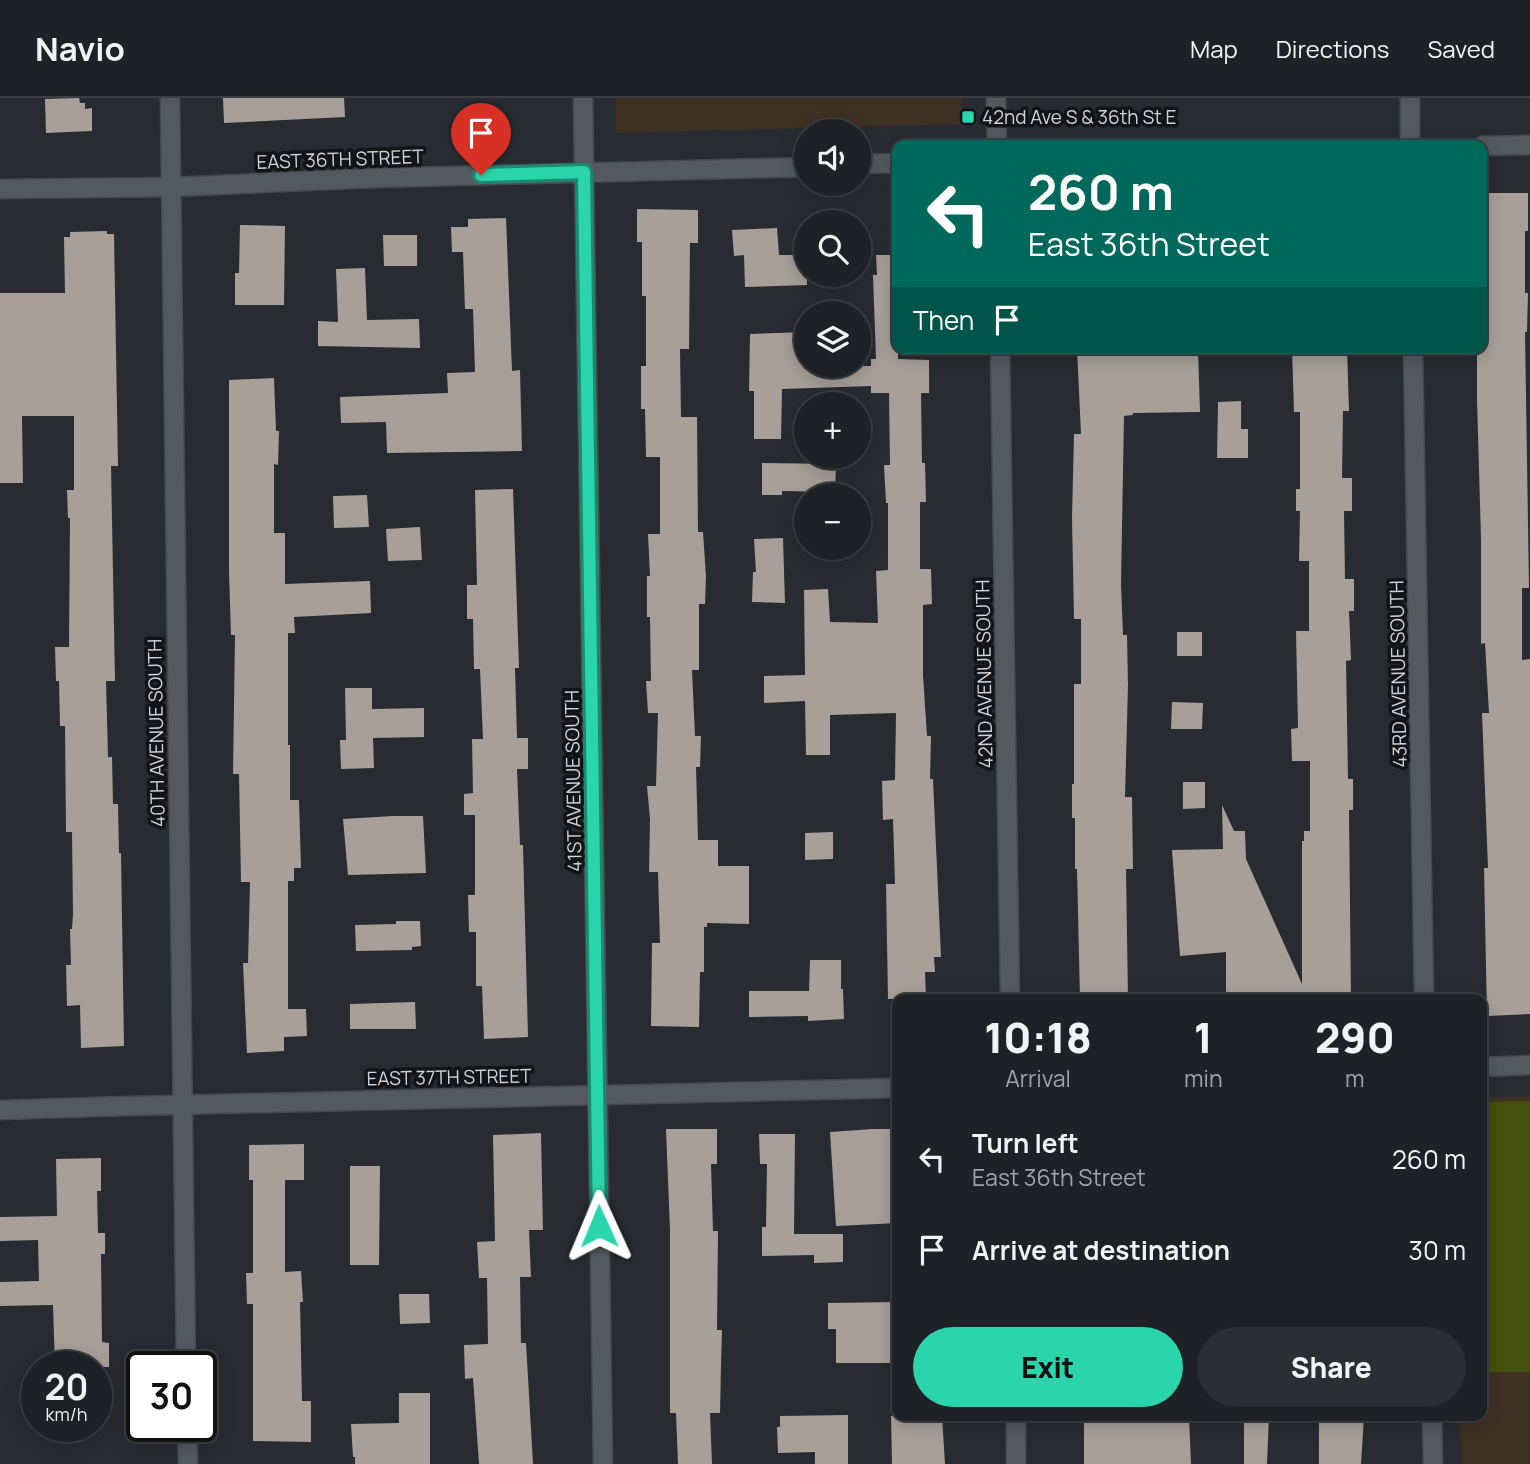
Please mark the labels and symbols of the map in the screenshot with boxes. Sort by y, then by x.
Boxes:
pin [451,103,511,175]
place label: 42nd Ave S & 36th St E [982,104,1176,130]
marker: 42nd Ave S & 36th St E [960,109,976,125]
street label: EAST 36TH STREET [256,143,425,175]
street label: 42ND AVENUE SOUTH [969,579,999,769]
street label: 43RD AVENUE SOUTH [1383,580,1413,768]
street label: 40TH AVENUE SOUTH [141,639,171,827]
street label: 41ST AVENUE SOUTH [558,690,588,872]
street label: EAST 37TH STREET [366,1063,532,1091]
position arrow [562,1189,636,1263]
speed limit sign: 30 [126,1351,217,1442]

